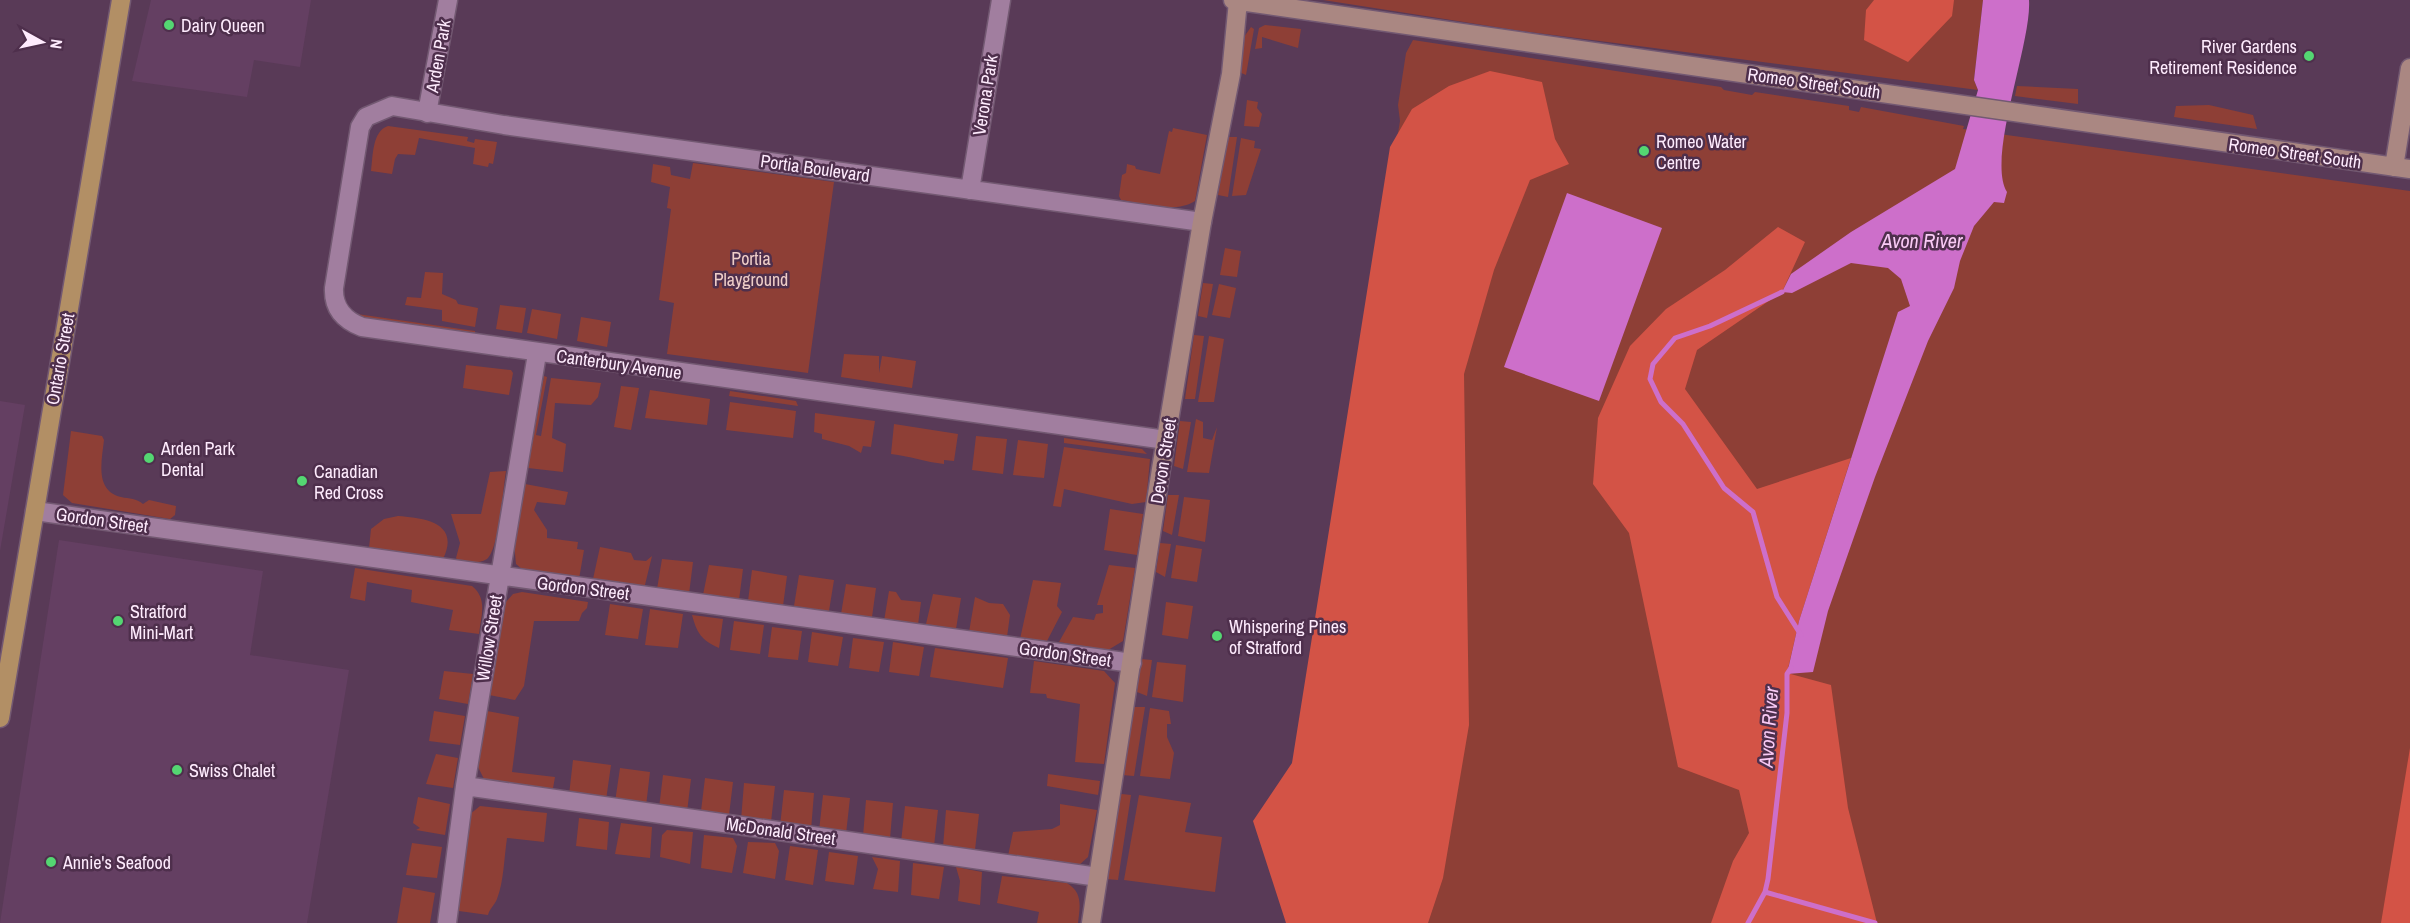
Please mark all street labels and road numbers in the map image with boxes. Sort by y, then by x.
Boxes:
street label: Arden Park [419,17,457,96]
street label: Verona Park [966,52,1004,137]
street label: Romeo Street South [1746,61,1882,105]
street label: Romeo Street South [2227,131,2363,175]
street label: Portia Boulevard [759,148,871,188]
street label: Ontario Street [40,311,80,407]
street label: Canterbury Avenue [555,343,683,385]
street label: Devon Street [1144,416,1182,506]
street label: Gordon Street [54,501,150,539]
street label: Gordon Street [535,570,631,606]
street label: Willow Street [470,593,508,683]
street label: Gordon Street [1017,635,1113,673]
street label: McDonald Street [725,811,837,851]

